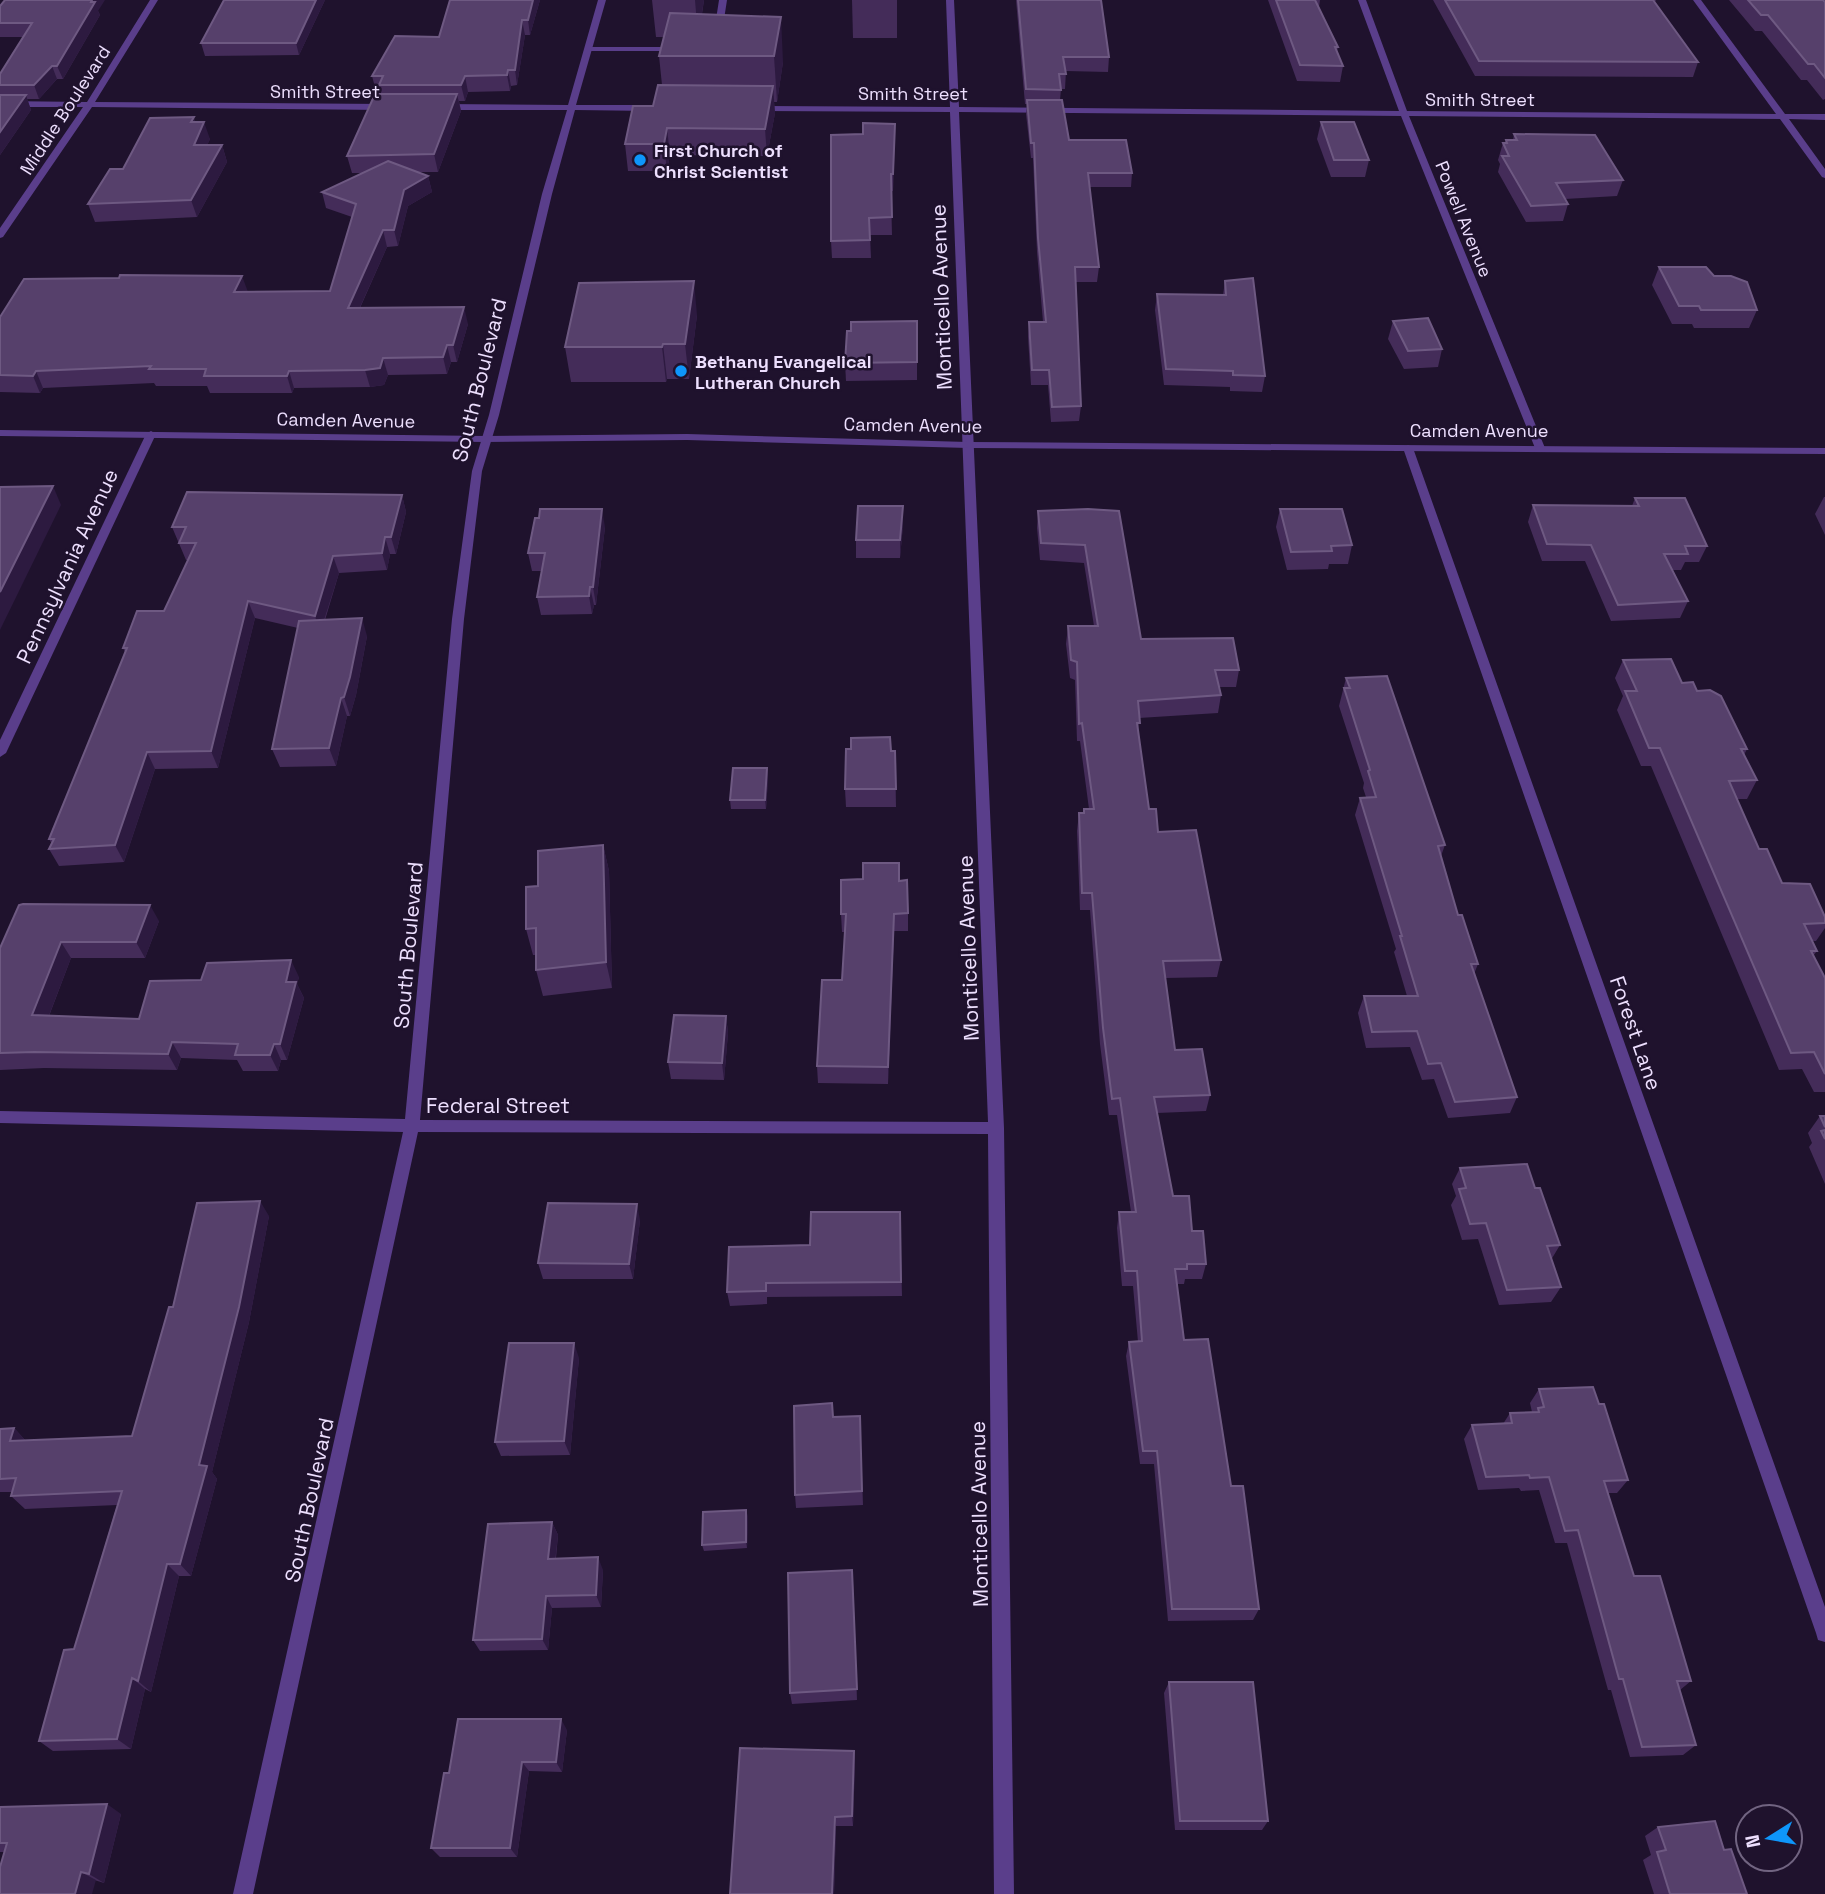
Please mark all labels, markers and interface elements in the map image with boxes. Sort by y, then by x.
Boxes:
street label: Middle Boulevard [15,41,115,179]
street label: Smith Street [270,80,380,103]
street label: Smith Street [858,82,968,105]
street label: Smith Street [1425,88,1535,111]
place label: First Church of Christ Scientist [654,139,789,183]
marker: First Church of Christ Scientist [632,152,648,168]
street label: Powell Avenue [1430,158,1498,280]
street label: Monticello Avenue [924,204,958,390]
street label: South Boulevard [446,295,512,465]
place label: Bethany Evangelical Lutheran Church [695,350,872,394]
marker: Bethany Evangelical Lutheran Church [673,363,689,379]
street label: Camden Avenue [276,407,416,433]
street label: Camden Avenue [843,412,983,438]
street label: Camden Avenue [1410,419,1548,442]
street label: Pennsylvania Avenue [10,464,124,668]
street label: Monticello Avenue [951,855,985,1041]
street label: South Boulevard [387,860,429,1030]
street label: Forest Lane [1604,972,1668,1094]
street label: Federal Street [426,1092,570,1119]
street label: South Boulevard [278,1415,340,1585]
street label: Monticello Avenue [964,1421,994,1607]
north arrow [1734,1803,1804,1873]
text: N [1739,1833,1766,1850]

